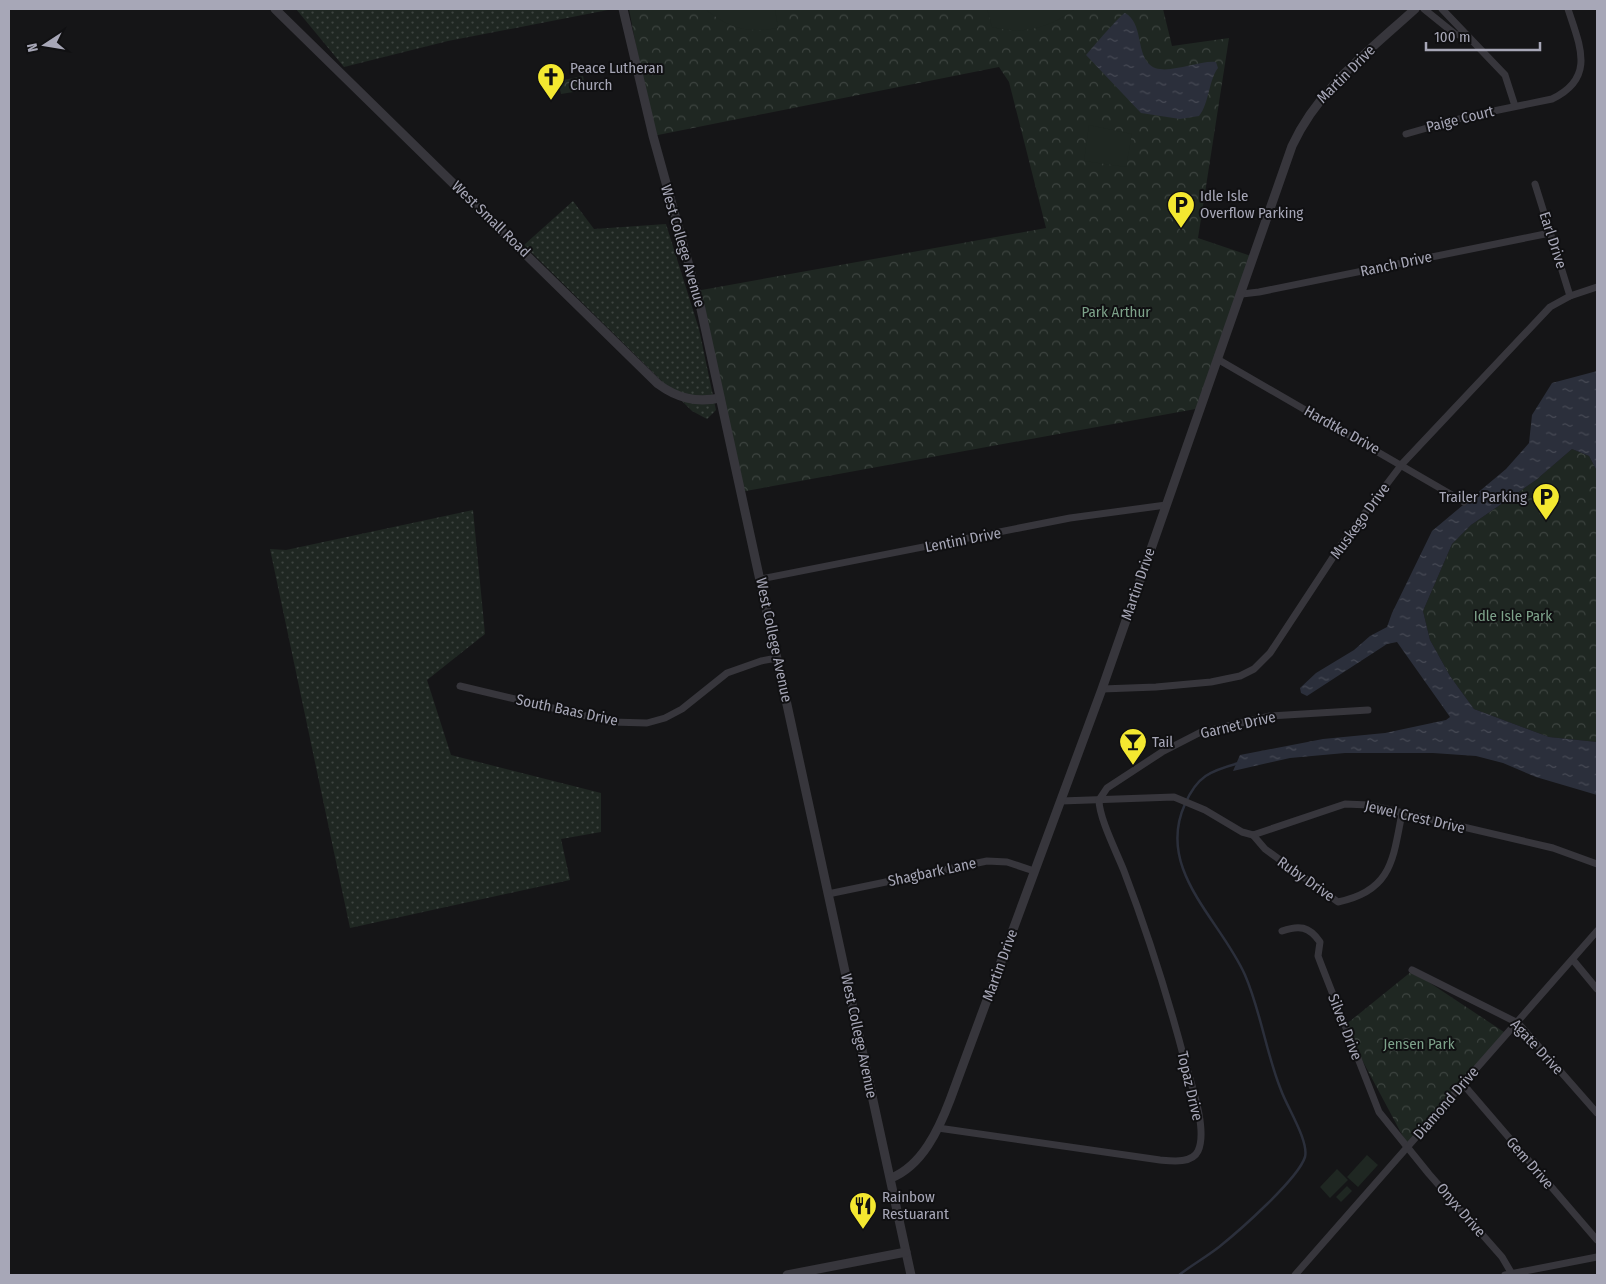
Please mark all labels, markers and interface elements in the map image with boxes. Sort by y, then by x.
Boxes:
north arrow [20,20,70,70]
scale bar [1426,20,1540,52]
text: 100 m [1434,28,1471,46]
street label: Martin Drive [1313,41,1379,107]
text: N [24,42,42,53]
place label: Peace Lutheran Church [570,59,664,94]
church icon: Peace Lutheran Church [536,62,566,101]
street label: Paige Court [1424,102,1496,136]
street label: West Small Road [448,177,534,261]
street label: West College Avenue [657,183,709,309]
place label: Idle Isle Overflow Parking [1200,187,1303,222]
parking icon: Idle Isle Overflow Parking [1166,190,1196,229]
street label: Earl Drive [1535,209,1571,271]
street label: Ranch Drive [1358,248,1434,280]
park label: Park Arthur [1081,303,1151,321]
street label: Hardtke Drive [1301,402,1383,458]
street label: Muskego Drive [1327,480,1393,562]
parking icon: Trailer Parking [1531,482,1561,521]
place label: Trailer Parking [1439,488,1527,506]
street label: Lentini Drive [923,524,1003,556]
street label: Martin Drive [1117,546,1159,622]
street label: West College Avenue [752,576,796,704]
park label: Idle Isle Park [1474,607,1552,625]
street label: South Baas Drive [514,690,620,730]
street label: Garnet Drive [1199,708,1277,742]
bar icon: Tail [1118,727,1148,766]
place label: Tail [1152,733,1173,751]
street label: Jewel Crest Drive [1363,797,1467,837]
street label: Ruby Drive [1274,853,1338,905]
street label: Shagbark Lane [886,854,978,890]
street label: Martin Drive [979,927,1021,1003]
street label: West College Avenue [837,972,881,1100]
street label: Silver Drive [1324,991,1366,1063]
street label: Agate Drive [1507,1015,1567,1079]
park label: Jensen Park [1383,1035,1455,1053]
street label: Topaz Drive [1173,1050,1207,1122]
street label: Diamond Drive [1410,1063,1482,1143]
street label: Gem Drive [1503,1133,1557,1193]
street label: Onyx Drive [1433,1179,1489,1241]
place label: Rainbow Restuarant [882,1188,949,1223]
restaurant icon: Rainbow Restuarant [848,1191,878,1230]

